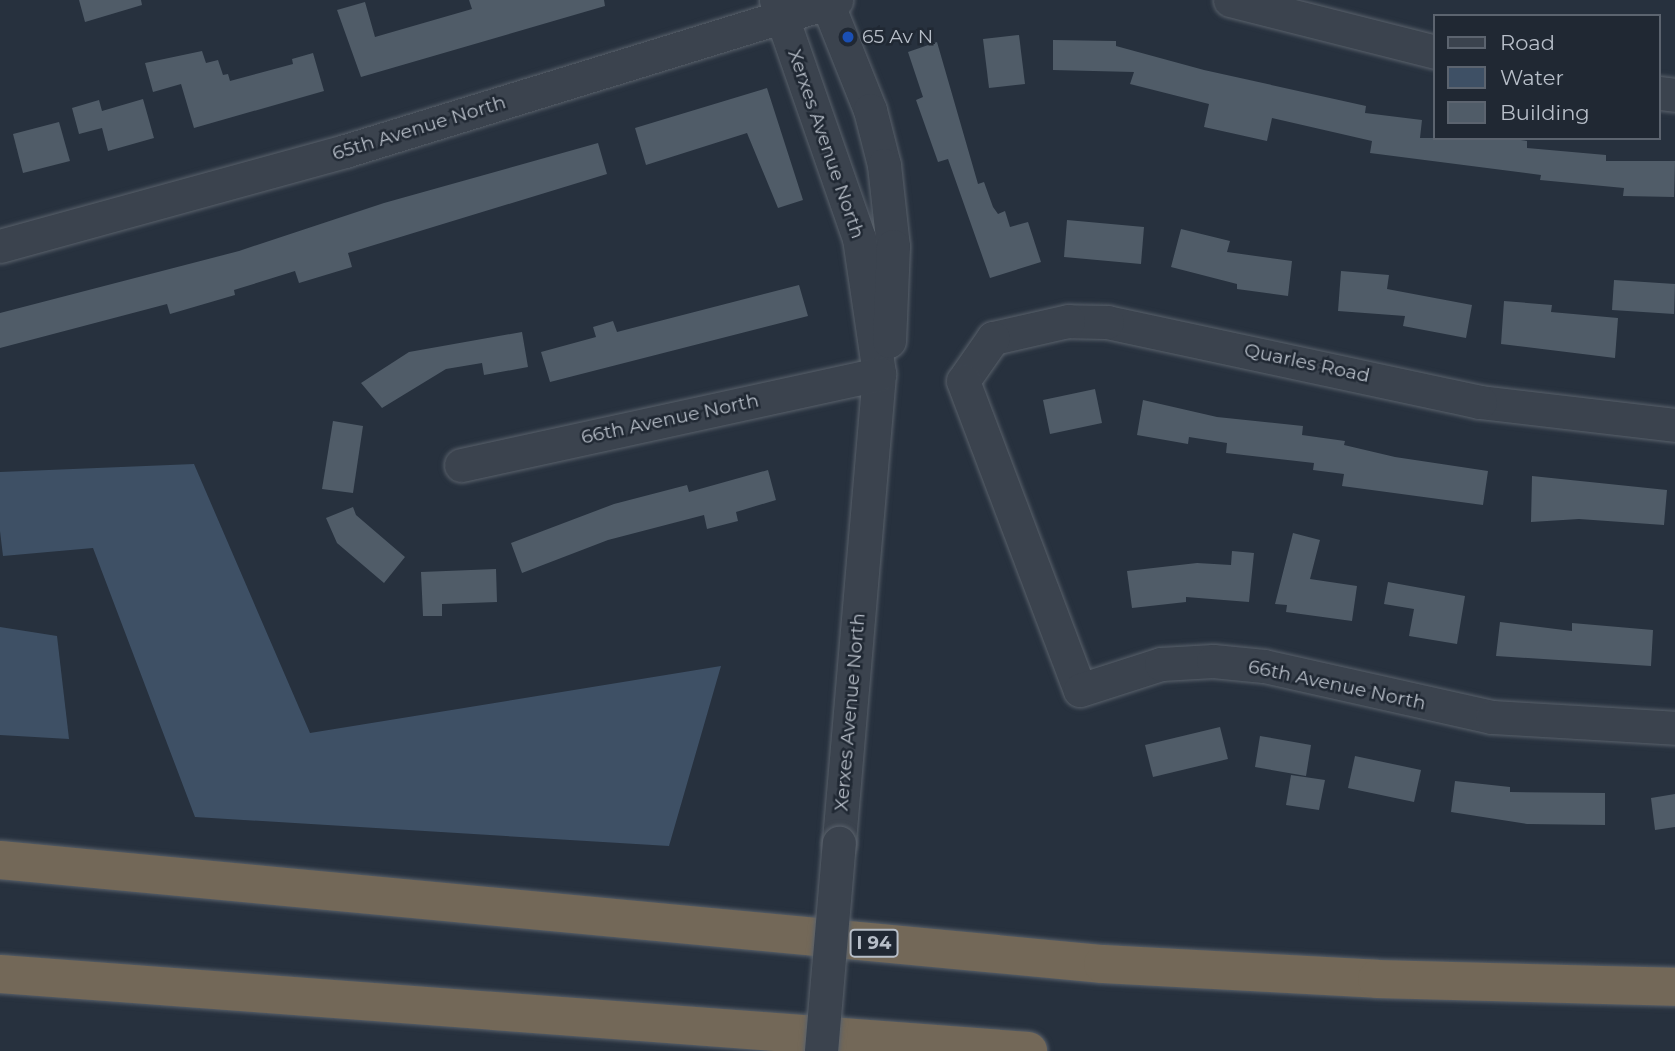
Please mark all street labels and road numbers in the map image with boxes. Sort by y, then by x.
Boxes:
street label: Xerxes Avenue North [783,46,869,242]
street label: 65th Avenue North [329,91,509,165]
street label: Quarles Road [1242,339,1372,387]
street label: 66th Avenue North [579,389,761,449]
street label: Xerxes Avenue North [830,612,870,812]
street label: 66th Avenue North [1246,655,1428,715]
road number: I 94 [850,928,898,958]

